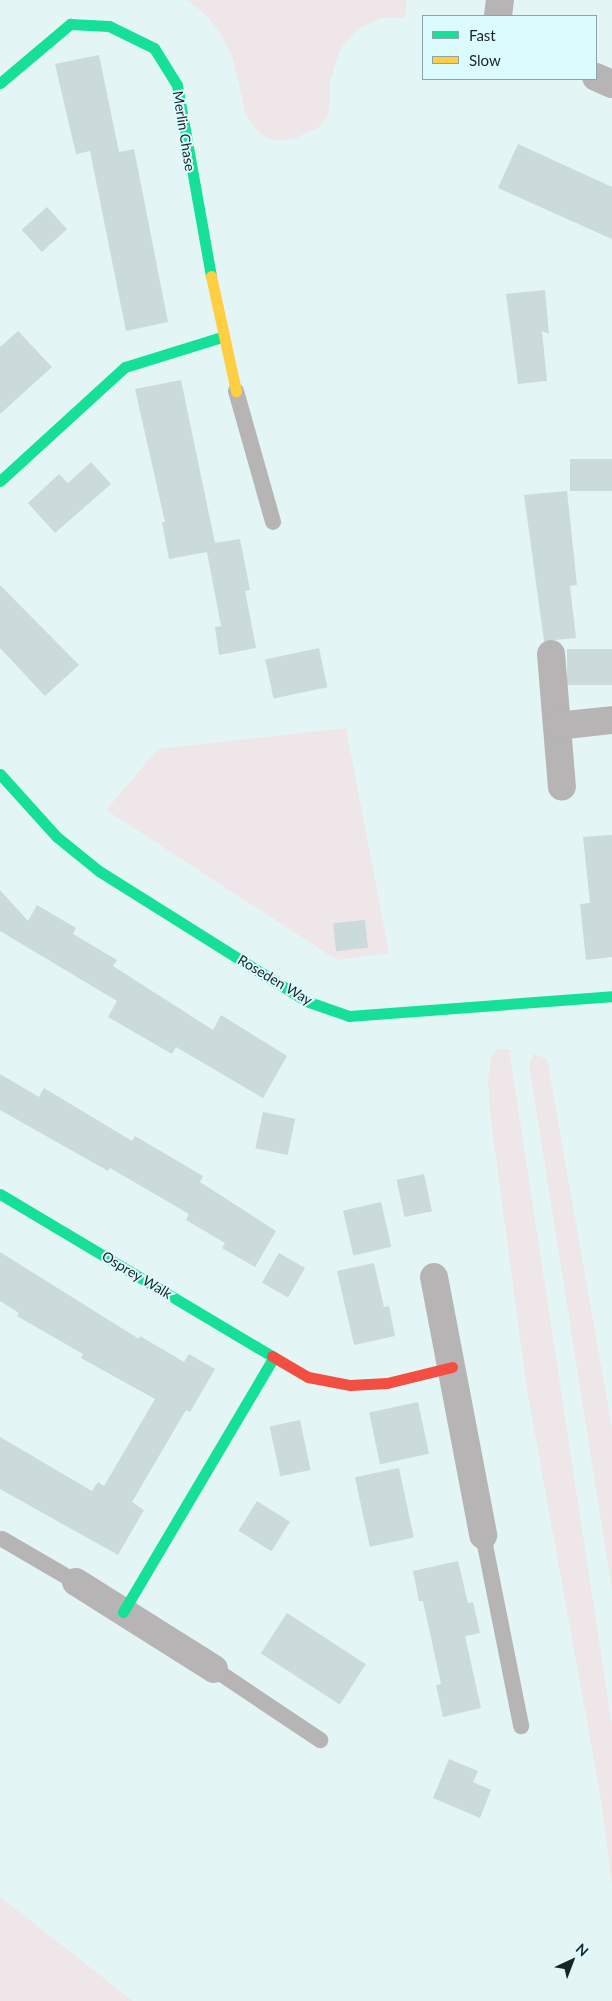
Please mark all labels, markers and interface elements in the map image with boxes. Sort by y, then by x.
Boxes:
legend [422,15,597,80]
text: Fast [469,26,496,44]
text: Slow [469,51,501,69]
street label: Merlin Chase [169,90,199,172]
street label: Roseden Way [235,951,315,1009]
street label: Osprey Walk [99,1247,175,1303]
north arrow [547,1936,597,1986]
text: N [573,1940,592,1960]

